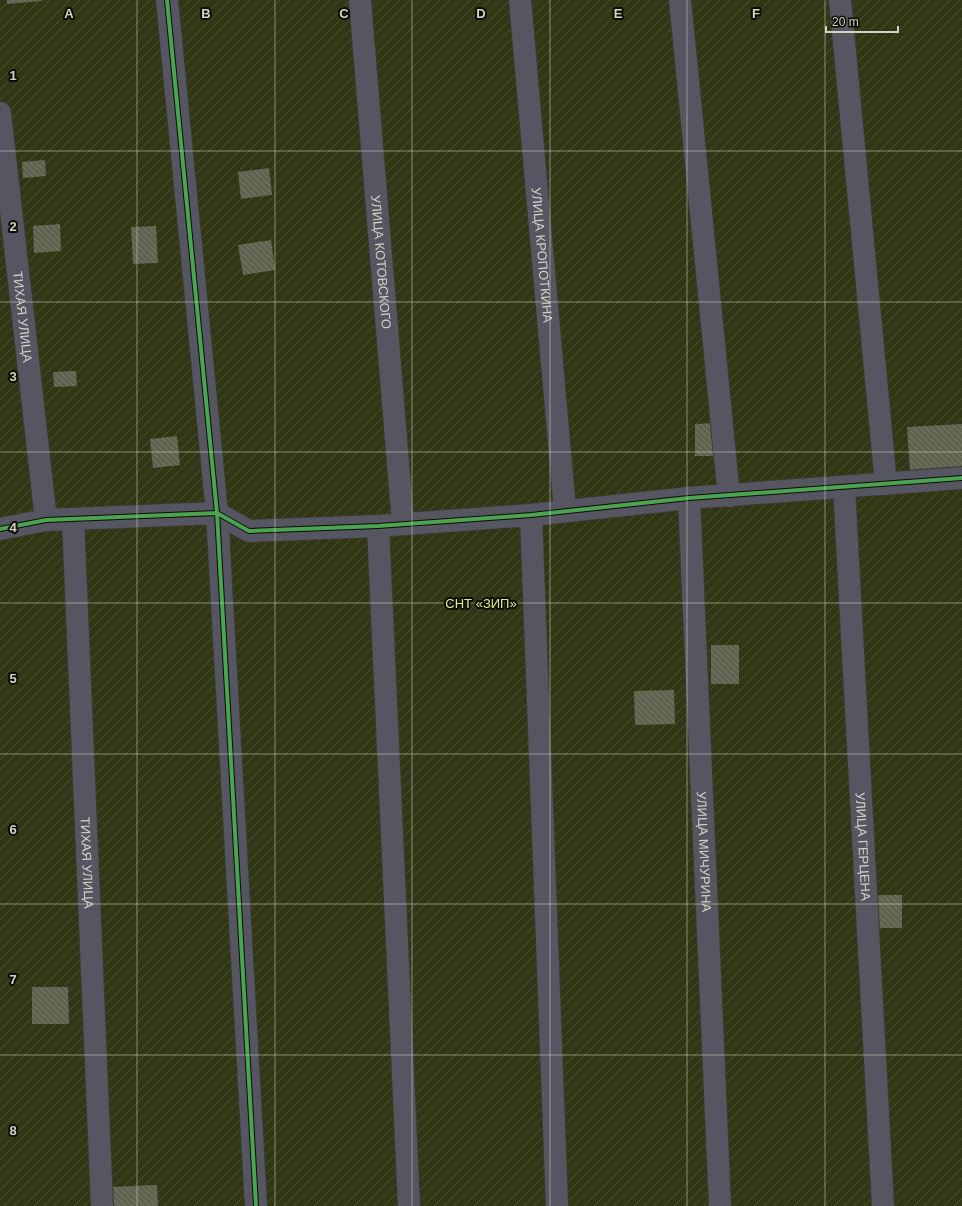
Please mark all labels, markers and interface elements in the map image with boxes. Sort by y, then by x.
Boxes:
text: A [64,6,74,21]
text: B [201,6,211,21]
text: C [339,6,349,21]
text: D [476,6,486,21]
text: E [614,6,623,21]
text: F [752,6,760,21]
scale bar [826,8,898,34]
text: 20 m [832,15,859,29]
text: 1 [9,68,17,83]
street label: УЛИЦА КРОПОТКИНА [529,187,556,324]
street label: УЛИЦА КОТОВСКОГО [369,195,394,330]
text: 2 [9,219,17,234]
street label: ТИХАЯ УЛИЦА [10,270,36,363]
text: 3 [9,369,17,384]
text: 4 [9,520,17,535]
park label: СНТ «ЗИП» [445,596,517,611]
text: 5 [9,671,17,686]
street label: УЛИЦА МИЧУРИНА [694,791,715,913]
street label: УЛИЦА ГЕРЦЕНА [853,792,874,901]
street label: ТИХАЯ УЛИЦА [78,817,97,909]
text: 6 [9,822,17,837]
text: 7 [9,972,17,987]
text: 8 [9,1123,17,1138]

